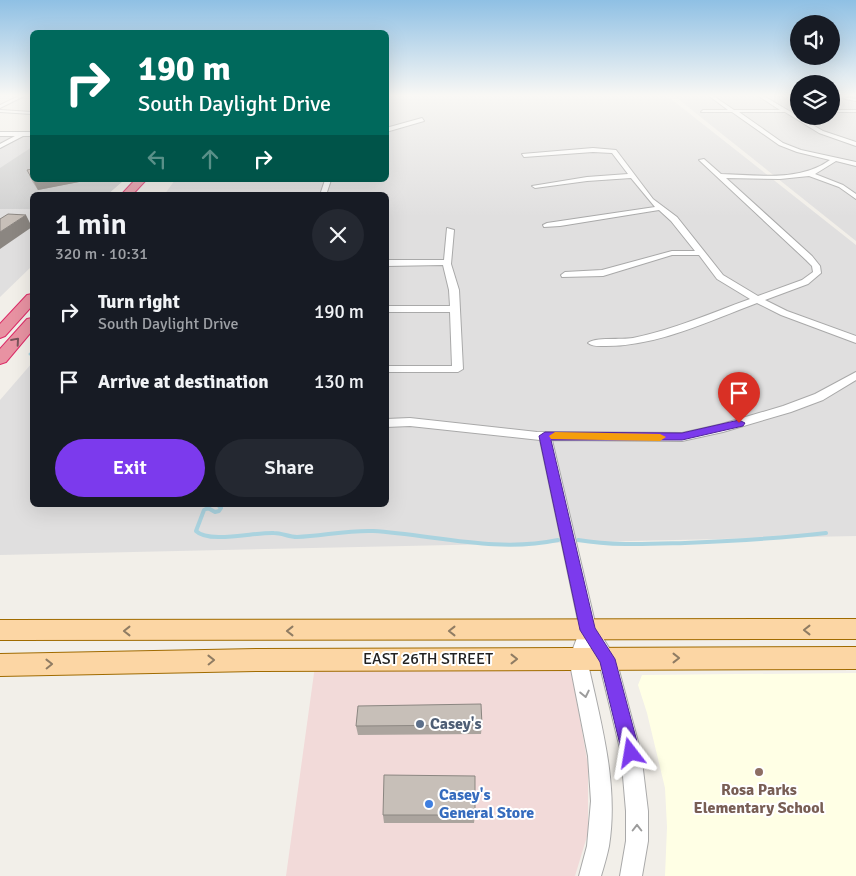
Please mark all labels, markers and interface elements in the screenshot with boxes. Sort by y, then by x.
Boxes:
map controls [790,15,840,125]
button: sound [790,15,840,65]
text: 190 m [138,47,231,90]
icon: right [55,50,120,115]
button: layers [790,75,840,125]
text: South Daylight Drive [138,90,331,117]
icon: left [143,145,171,173]
icon: ahead [196,145,224,173]
icon: right [249,145,277,173]
text: 1 min [55,206,127,243]
button: close [312,209,364,261]
text: 320 m · 10:31 [55,244,148,264]
text: Turn right [98,290,180,314]
icon: right [55,298,83,326]
text: 190 m [314,300,364,324]
text: South Daylight Drive [98,314,238,334]
one-way arrow [10,337,19,346]
icon: arrive [55,368,83,396]
text: Arrive at destination [98,370,269,394]
text: 130 m [314,370,364,394]
pin [718,372,760,423]
icon: arrive [725,379,753,407]
button: Exit [55,439,205,497]
button: Share [215,439,364,497]
one-way arrow [803,625,811,635]
one-way arrow [123,626,131,636]
one-way arrow [286,626,294,636]
one-way arrow [448,626,456,636]
street label: EAST 26TH STREET [363,649,493,669]
one-way arrow [672,653,680,663]
one-way arrow [510,654,518,664]
one-way arrow [207,655,215,666]
one-way arrow [45,659,53,669]
one-way arrow [580,690,590,699]
place label: Casey's [430,714,482,734]
marker: Casey's [414,718,426,730]
position arrow [604,726,656,778]
marker: Rosa Parks Elementary School [753,766,765,778]
place label: Rosa Parks Elementary School [693,780,825,818]
place label: Casey's General Store [439,785,534,823]
marker: Casey's General Store [423,798,435,810]
one-way arrow [632,823,642,831]

